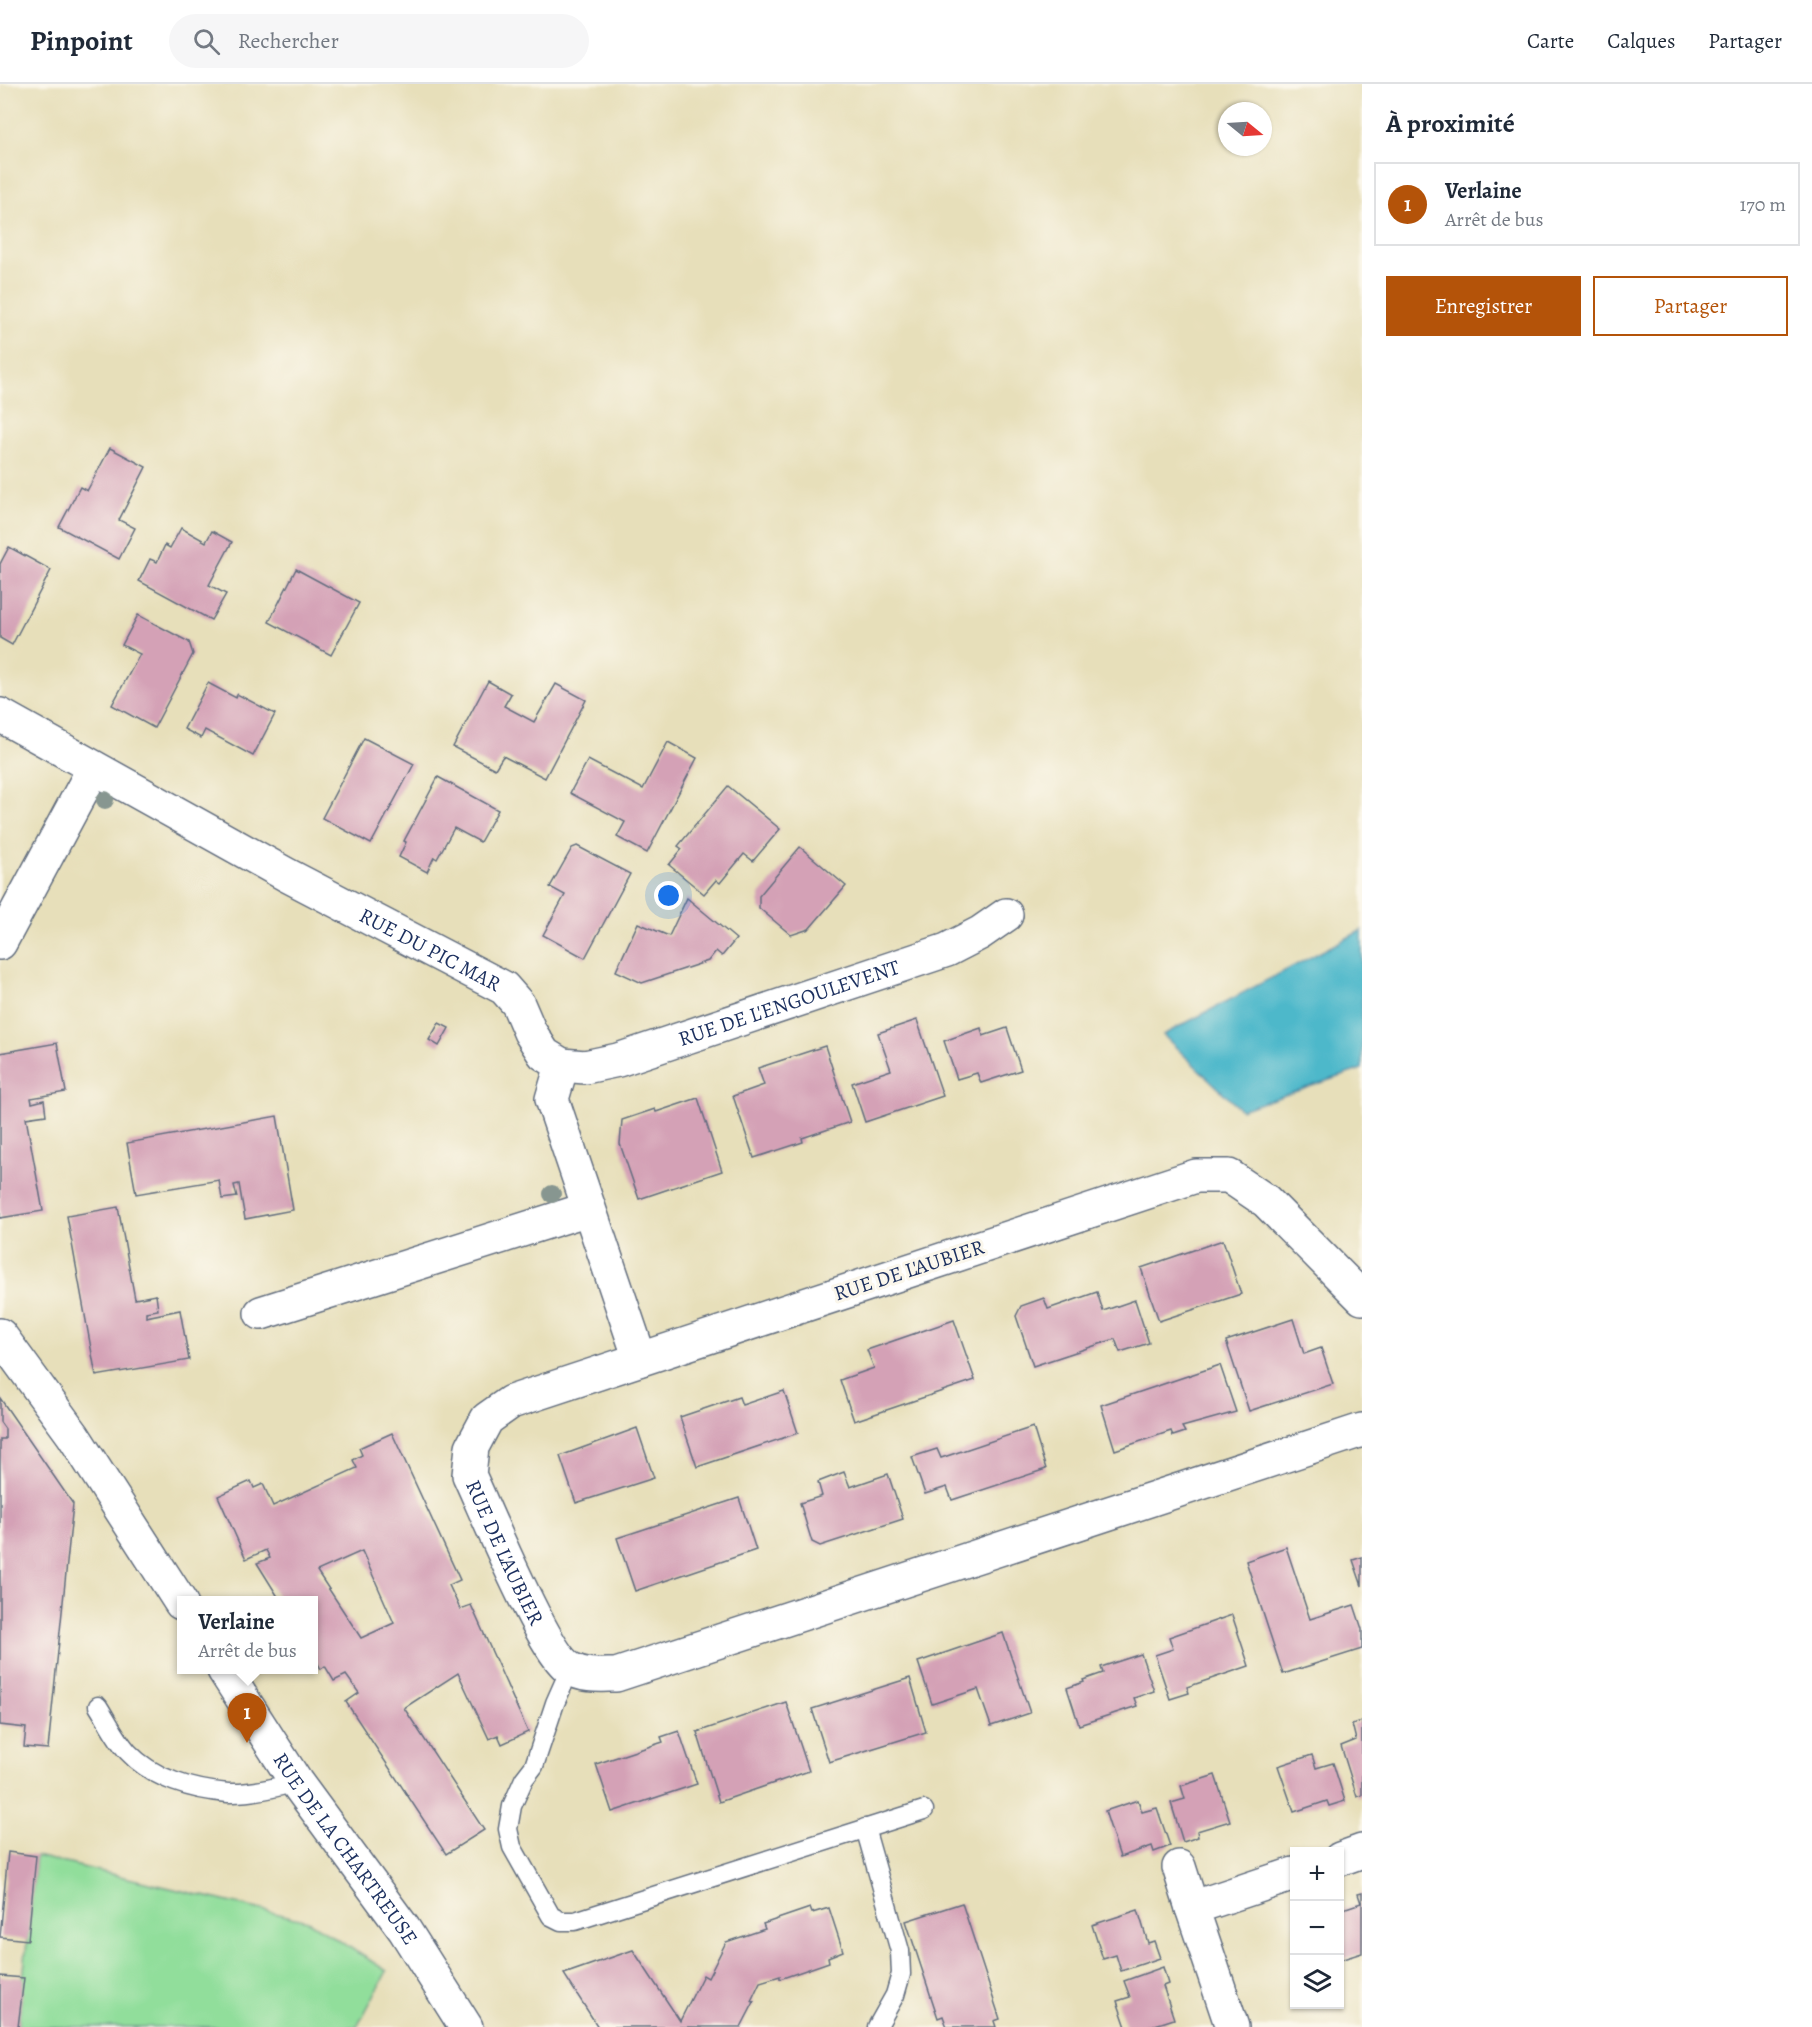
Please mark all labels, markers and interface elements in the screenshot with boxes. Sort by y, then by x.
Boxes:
search box [169,14,589,68]
text: Pinpoint [30,22,133,60]
icon: search [190,25,223,58]
text: Rechercher [238,26,339,56]
text: Carte [1527,27,1574,55]
text: Calques [1607,27,1675,55]
text: Partager [1708,27,1782,55]
north arrow [1218,102,1272,156]
text: À proximité [1386,106,1515,141]
text: Verlaine [1445,176,1522,206]
text: 1 [1404,191,1411,218]
text: 170 m [1740,191,1786,218]
text: Arrêt de bus [1445,206,1544,233]
button: Enregistrer [1386,276,1581,336]
button: Partager [1593,276,1788,336]
your location [654,881,683,910]
street label: RUE DU PIC MAR [355,901,506,998]
street label: RUE DE L'ENGOULEVENT [675,953,904,1053]
street label: RUE DE L'AUBIER [830,1232,988,1307]
street label: RUE DE L'AUBIER [459,1475,551,1630]
popup [177,1596,318,1674]
text: Verlaine [198,1607,275,1637]
text: Arrêt de bus [198,1637,297,1664]
pin: 1 [228,1694,266,1743]
street label: RUE DE LA CHARTREUSE [267,1747,424,1950]
map controls [1290,1847,1344,2009]
button: + [1290,1847,1344,1901]
button: − [1290,1901,1344,1955]
button: layers [1290,1955,1344,2009]

